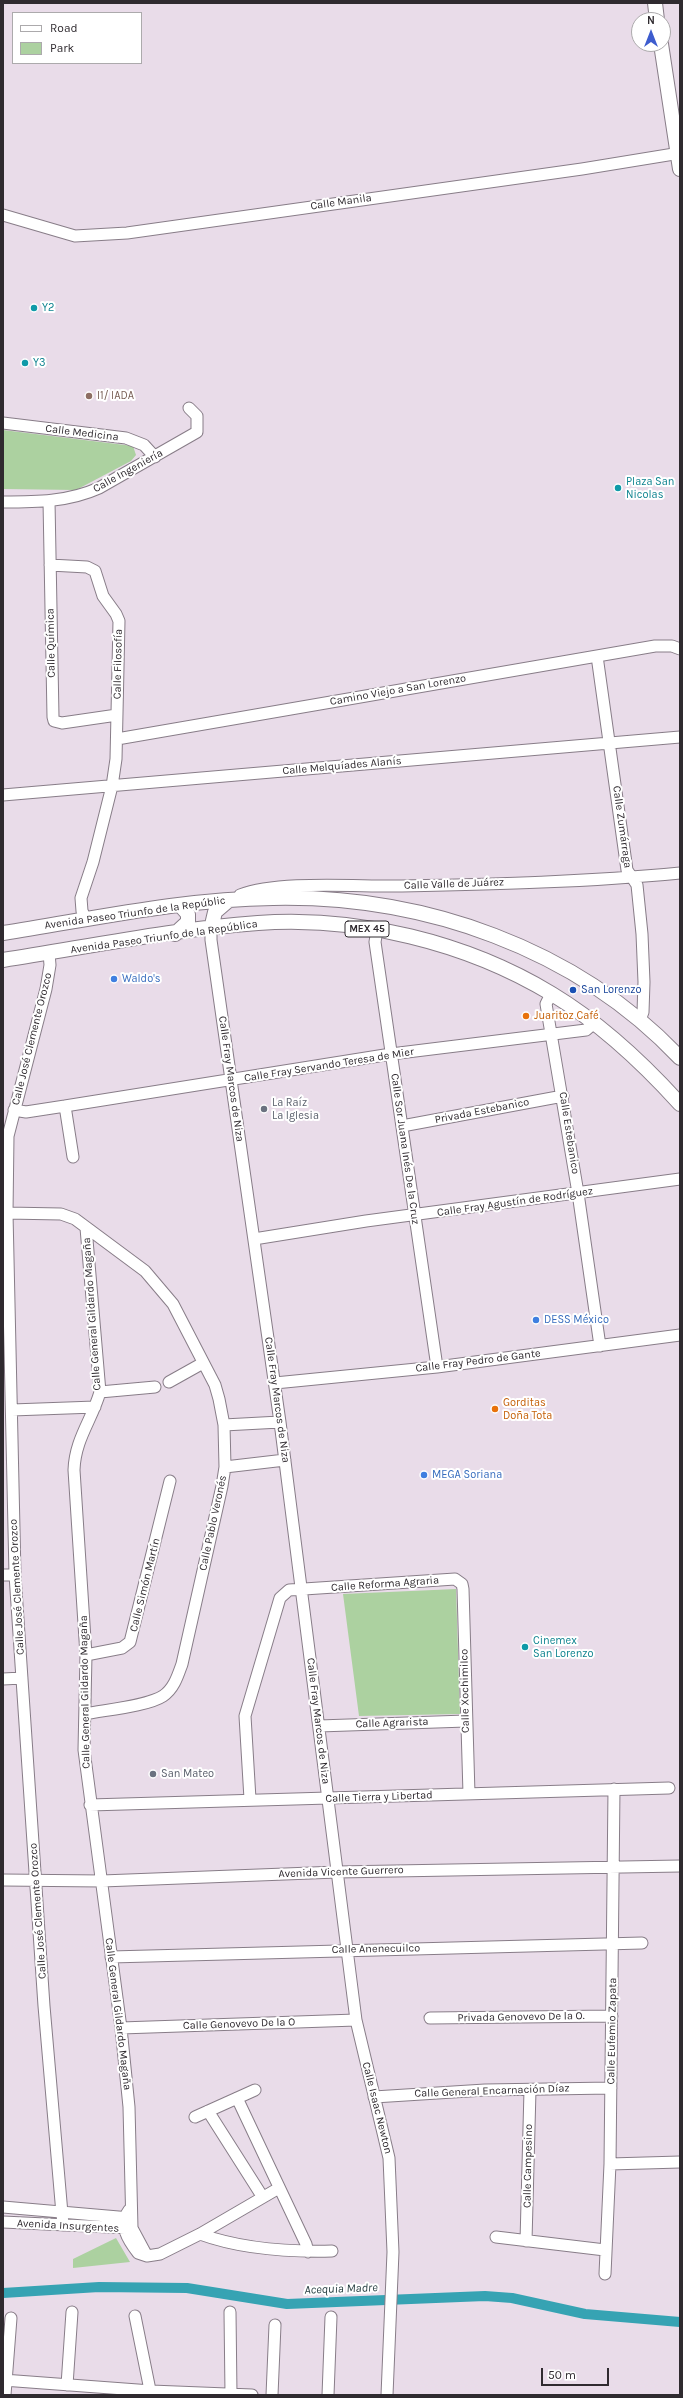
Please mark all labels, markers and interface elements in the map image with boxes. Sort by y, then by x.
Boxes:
legend [12,12,142,64]
north arrow [631,12,671,52]
text: N [647,14,655,27]
text: Road [50,21,78,35]
text: Park [50,41,74,55]
street label: Calle Manila [310,191,372,213]
place label: Y2 [42,301,54,315]
marker: Y2 [29,303,39,313]
place label: Y3 [33,356,46,370]
marker: Y3 [20,358,30,368]
place label: I1/ IADA [97,389,134,403]
marker: I1/ IADA [84,391,94,401]
street label: Calle Medicina [45,422,119,444]
street label: Calle Ingeniería [91,446,165,496]
place label: Plaza San Nicolas [626,475,674,501]
marker: Plaza San Nicolas [613,483,623,493]
street label: Calle Química [44,608,58,678]
street label: Calle Filosofía [111,629,125,699]
street label: Camino Viejo a San Lorenzo [329,672,467,708]
street label: Calle Melquíades Alanís [282,754,402,778]
street label: Calle Zumárraga [610,785,634,869]
street label: Calle Valle de Juárez [404,876,504,892]
street label: Avenida Paseo Triunfo de la Repúblic [44,894,226,932]
street label: Avenida Paseo Triunfo de la República [70,917,258,957]
road number: MEX 45 [345,921,389,937]
street label: Calle José Clemente Orozco [9,971,55,1107]
place label: Waldo's [122,972,160,986]
marker: Waldo's [109,974,119,984]
place label: San Lorenzo [581,983,642,997]
marker: San Lorenzo [568,985,578,995]
place label: Juaritoz Café [534,1009,599,1023]
marker: Juaritoz Café [521,1011,531,1021]
street label: Calle Fray Marcos de Niza [216,1015,246,1143]
street label: Calle Fray Servando Teresa de Mier [243,1045,415,1085]
street label: Calle Sor Juana Inés De la Cruz [388,1073,422,1225]
street label: Calle Estebanico [556,1091,582,1175]
street label: Privada Estebanico [434,1095,530,1127]
place label: La Raíz La Iglesia [272,1096,319,1122]
marker: La Raíz La Iglesia [259,1104,269,1114]
street label: Calle Fray Agustín de Rodríguez [436,1185,594,1219]
street label: Calle General Gildardo Magaña [80,1237,104,1391]
place label: DESS México [544,1313,609,1327]
marker: DESS México [531,1315,541,1325]
street label: Calle Fray Marcos de Niza [262,1336,292,1464]
street label: Calle Fray Pedro de Gante [415,1347,541,1375]
place label: Gorditas Doña Tota [503,1396,552,1422]
marker: Gorditas Doña Tota [490,1404,500,1414]
place label: MEGA Soriana [432,1468,502,1482]
marker: MEGA Soriana [419,1470,429,1480]
street label: Calle Pablo Veronés [196,1474,230,1572]
street label: Calle José Clemente Orozco [7,1519,27,1655]
street label: Calle Simón Martín [127,1537,163,1633]
street label: Calle Reforma Agraria [331,1574,439,1594]
street label: Calle General Gildardo Magaña [77,1615,93,1769]
place label: Cinemex San Lorenzo [533,1634,594,1660]
marker: Cinemex San Lorenzo [520,1642,530,1652]
street label: Calle Xochimilco [458,1649,472,1733]
street label: Calle Fray Marcos de Niza [304,1657,332,1785]
street label: Calle Agrarista [355,1715,429,1731]
place label: San Mateo [161,1767,214,1781]
marker: San Mateo [148,1769,158,1779]
street label: Calle Tierra y Libertad [325,1789,433,1805]
street label: Calle José Clemente Orozco [27,1843,49,1979]
street label: Avenida Vicente Guerrero [278,1863,404,1881]
street label: Calle General Gildardo Magaña [102,1937,134,2091]
street label: Calle Anenecuilco [332,1942,420,1956]
street label: Calle Eufemio Zapata [604,1977,620,2085]
street label: Privada Genovevo De la O. [457,2009,585,2025]
street label: Calle Genovevo De la O [183,2015,295,2033]
street label: Calle Isaac Newton [359,2061,395,2155]
street label: Calle General Encarnación Díaz [414,2082,570,2100]
street label: Calle Campesino [521,2124,535,2208]
street label: Avenida Insurgentes [17,2217,119,2235]
water label: Acequia Madre [304,2281,378,2297]
scale bar [543,2360,611,2386]
text: 50 m [548,2368,576,2382]

